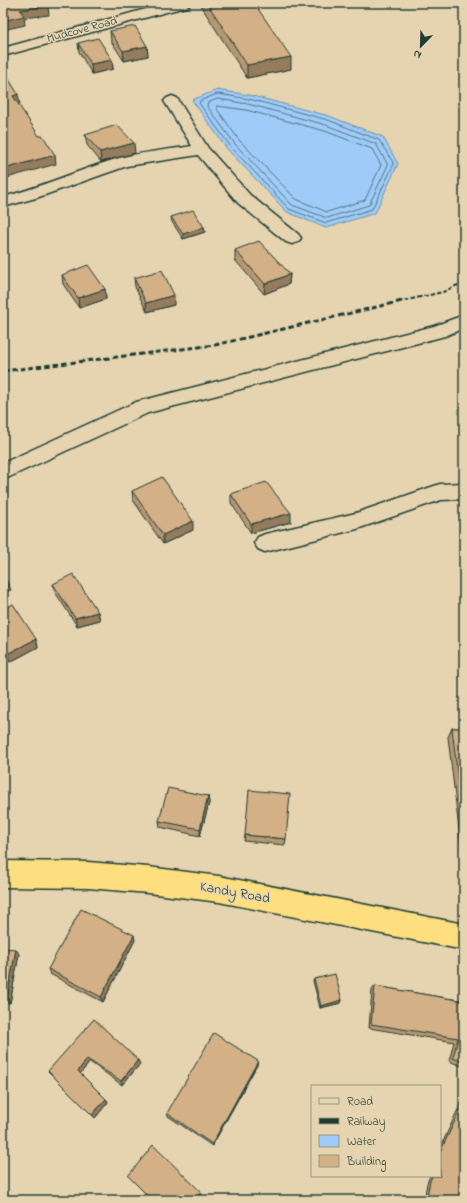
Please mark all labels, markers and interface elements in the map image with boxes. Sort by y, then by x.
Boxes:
street label: Mudcove Road [45,12,119,48]
north arrow [401,26,441,66]
text: N [411,45,424,63]
street label: Kandy Road [198,877,272,910]
legend [311,1085,441,1177]
text: Road [347,1093,373,1111]
text: Railway [347,1113,386,1132]
text: Water [347,1133,376,1151]
text: Building [346,1153,386,1172]

